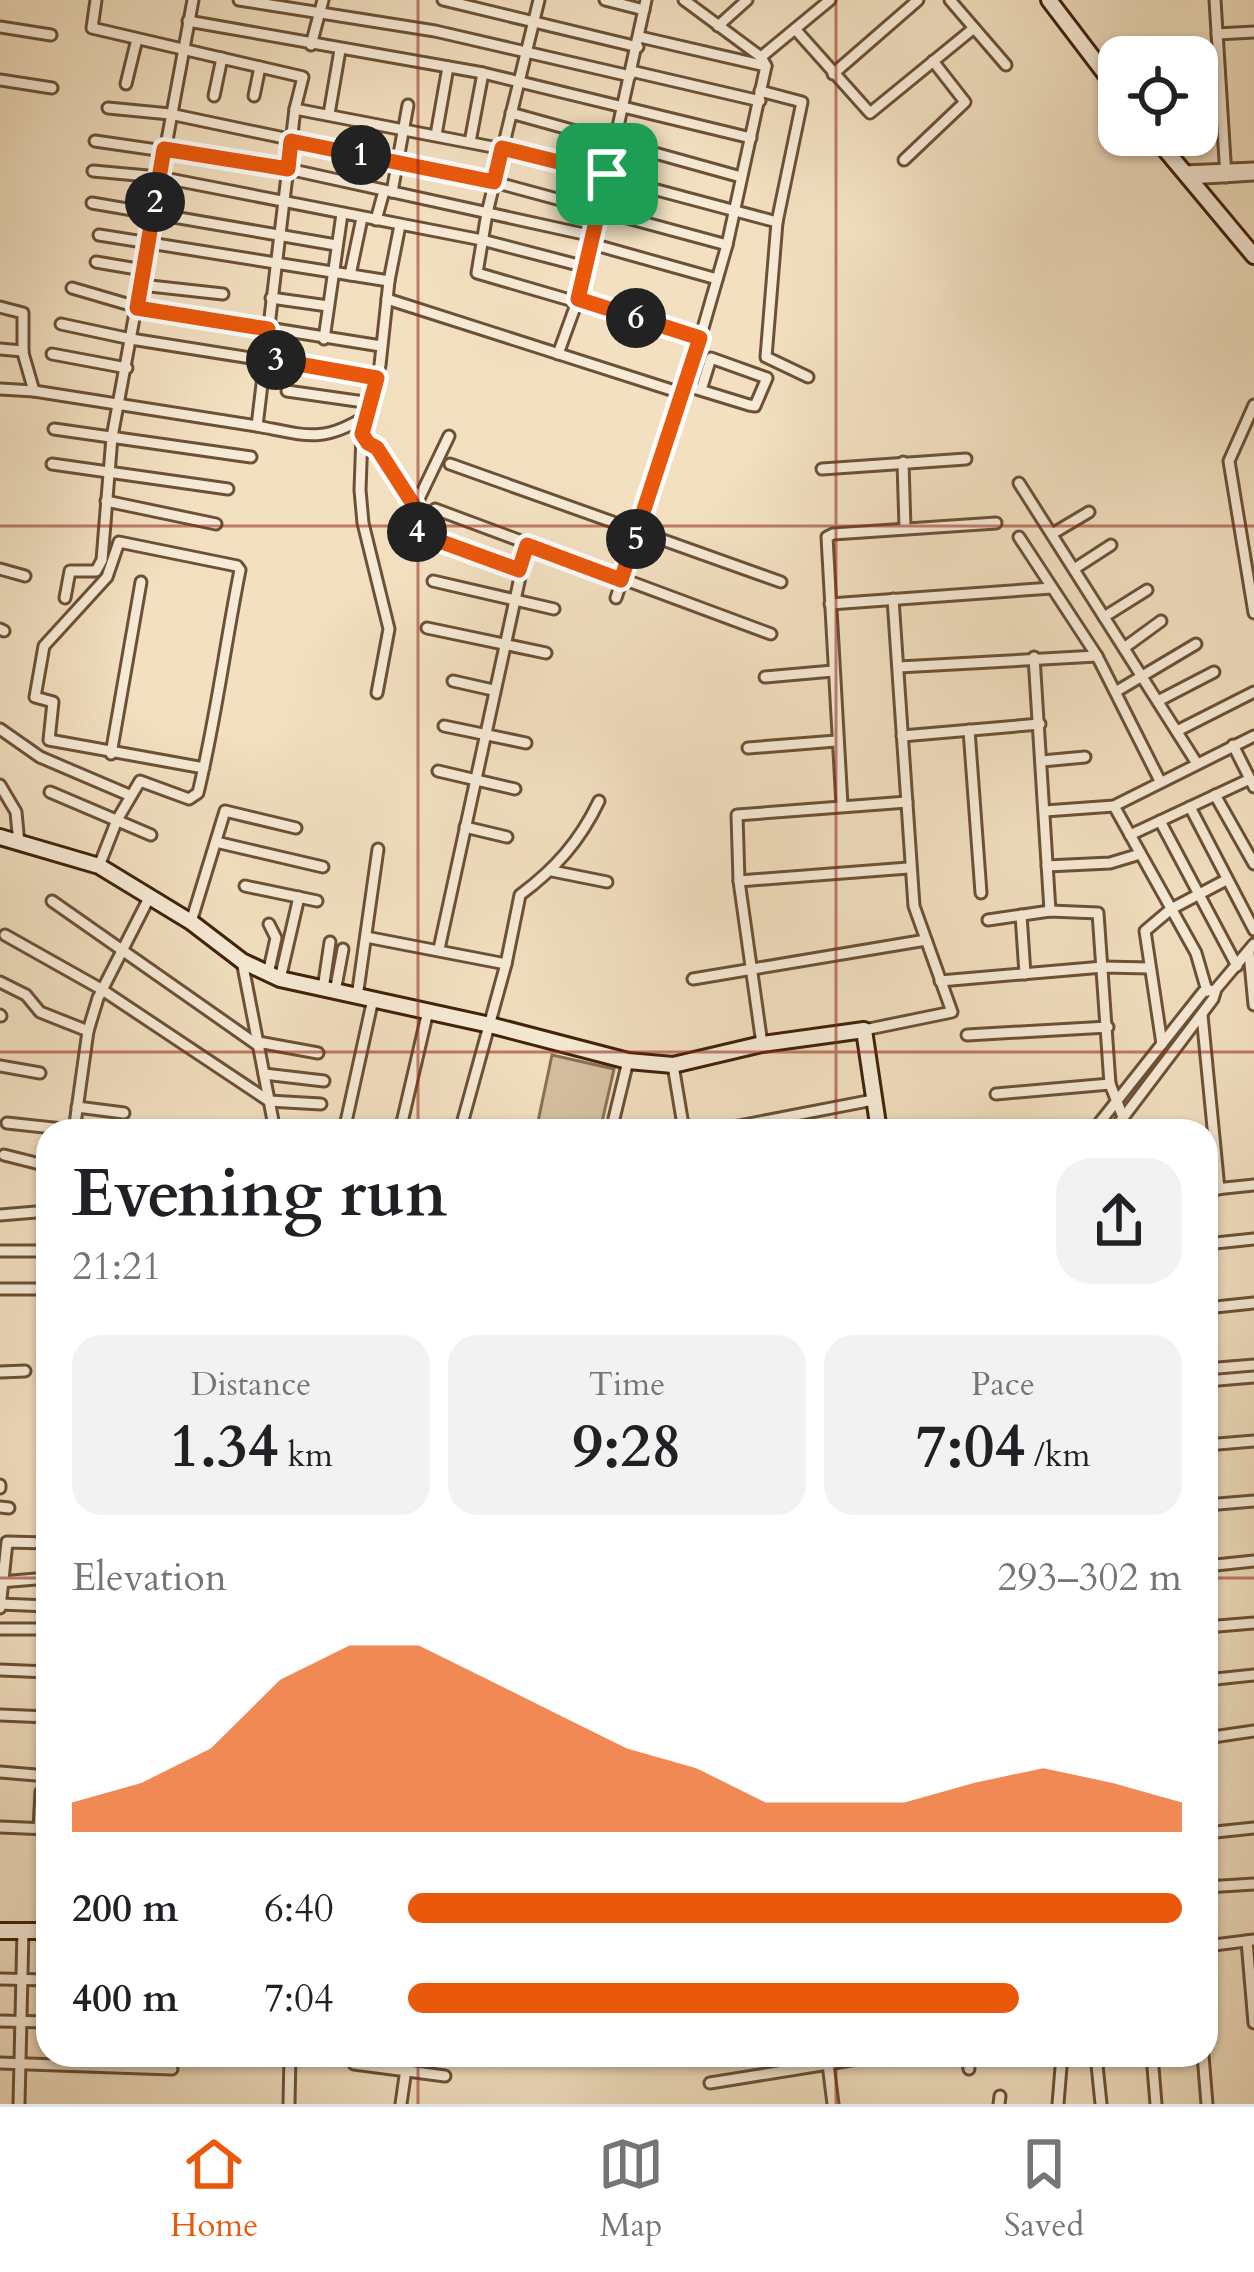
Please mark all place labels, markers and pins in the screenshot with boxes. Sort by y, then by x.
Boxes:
pin [556,123,658,225]
pin: 1 [331,125,391,185]
pin: 2 [125,172,185,232]
pin: 6 [606,288,666,348]
pin: 3 [246,330,306,390]
pin: 4 [387,502,447,562]
pin: 5 [606,509,666,569]

